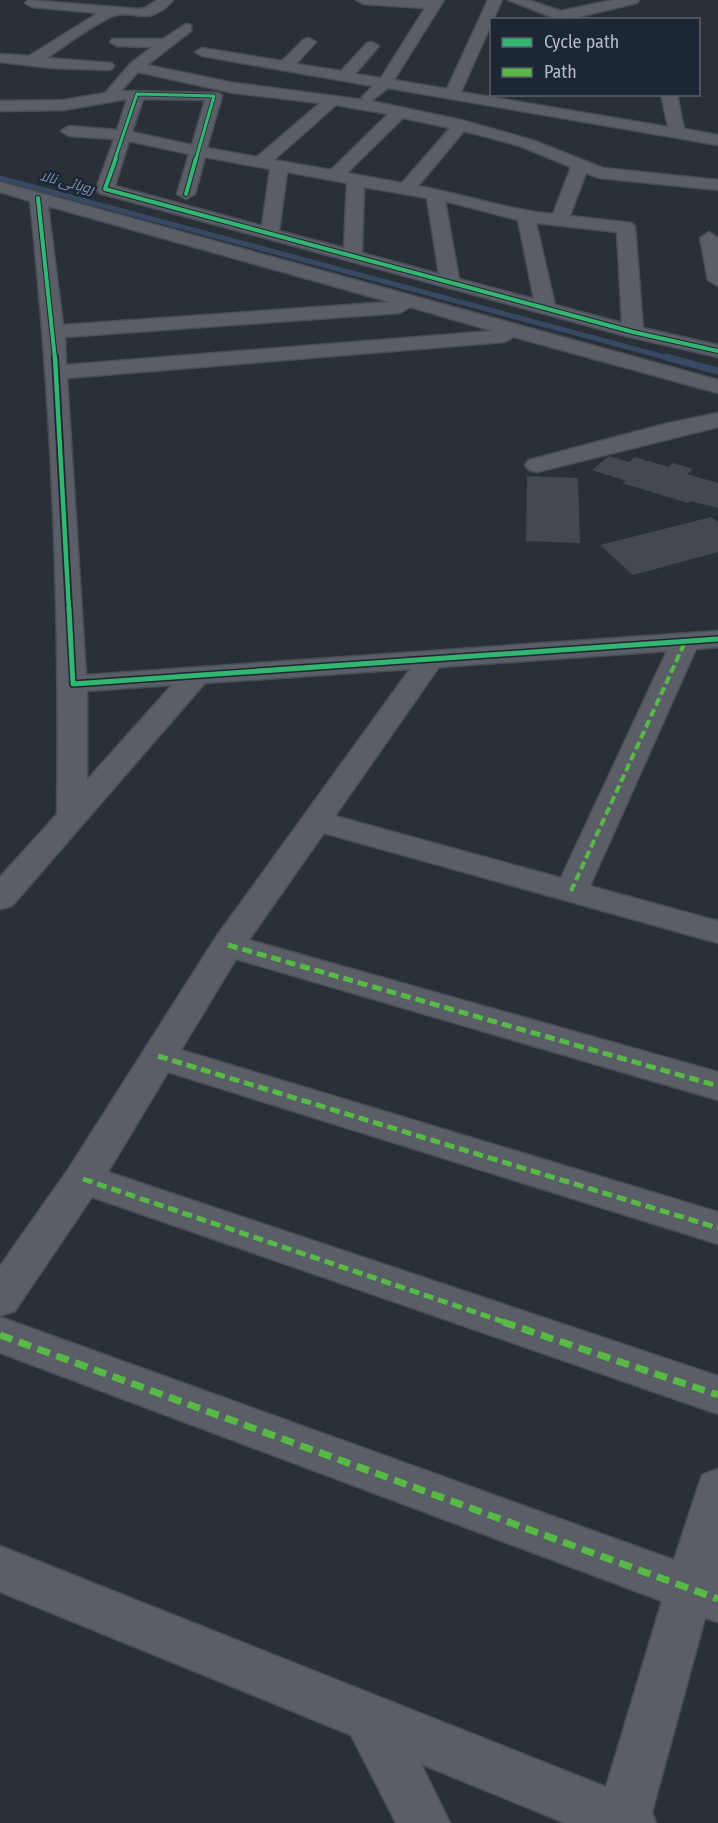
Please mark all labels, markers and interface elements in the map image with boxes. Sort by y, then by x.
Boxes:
legend [490,18,700,96]
text: Cycle path [544,31,619,53]
text: Path [544,61,577,83]
water label: روہائی نالا [38,167,97,199]

